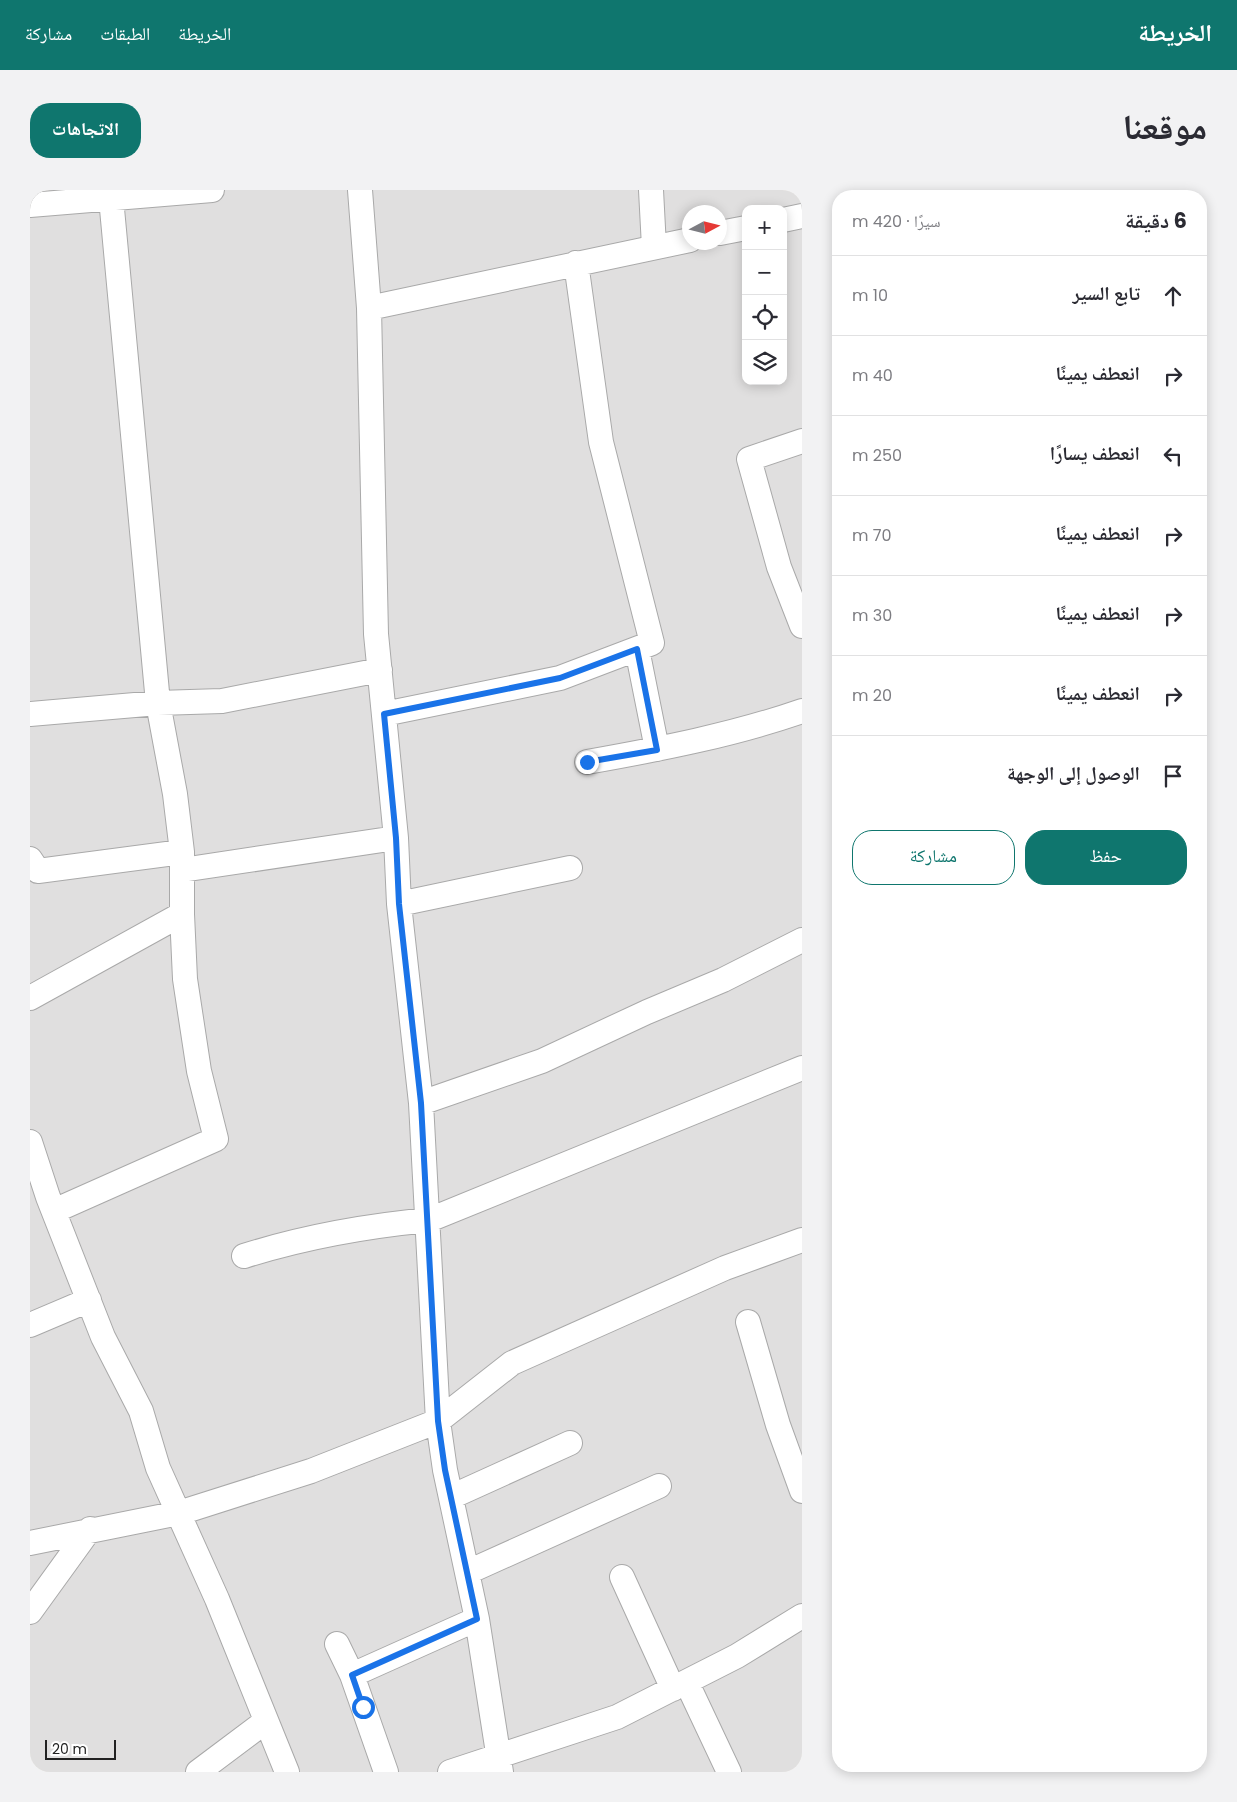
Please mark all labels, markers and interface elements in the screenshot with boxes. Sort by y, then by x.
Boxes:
text: الخريطة [1138,16,1212,49]
text: مشاركة [25,21,72,46]
text: الطبقات [100,21,150,46]
text: الخريطة [178,21,231,46]
text: موقعنا [1122,102,1207,151]
button: الاتجاهات [30,103,141,158]
north arrow [682,205,727,250]
map controls [742,205,787,385]
button: + [742,205,787,250]
text: 6 دقيقة [1125,206,1187,235]
text: سيرًا · 420 m [852,210,941,233]
button: − [742,250,787,295]
text: تابع السير [1073,280,1140,307]
icon: ahead [1159,282,1187,310]
text: 10 m [852,284,888,307]
button: locate [742,295,787,340]
button: layers [742,340,787,385]
text: انعطف يمينًا [1055,360,1140,387]
icon: right [1159,362,1187,390]
text: 40 m [852,364,893,387]
text: انعطف يسارًا [1050,440,1140,467]
icon: left [1159,442,1187,470]
text: 250 m [852,444,902,467]
text: انعطف يمينًا [1055,520,1140,547]
icon: right [1159,522,1187,550]
text: 70 m [852,524,892,547]
text: انعطف يمينًا [1055,600,1140,627]
icon: right [1159,602,1187,630]
text: 30 m [852,604,892,627]
text: انعطف يمينًا [1055,680,1140,707]
icon: right [1159,682,1187,710]
text: 20 m [852,684,892,707]
route end [576,751,599,774]
text: الوصول إلى الوجهة [1007,760,1140,787]
icon: arrive [1159,762,1187,790]
button: مشاركة [852,830,1015,885]
button: حفظ [1025,830,1187,885]
route start [352,1696,375,1719]
scale bar [45,1737,116,1760]
text: 20 m [52,1739,87,1759]

